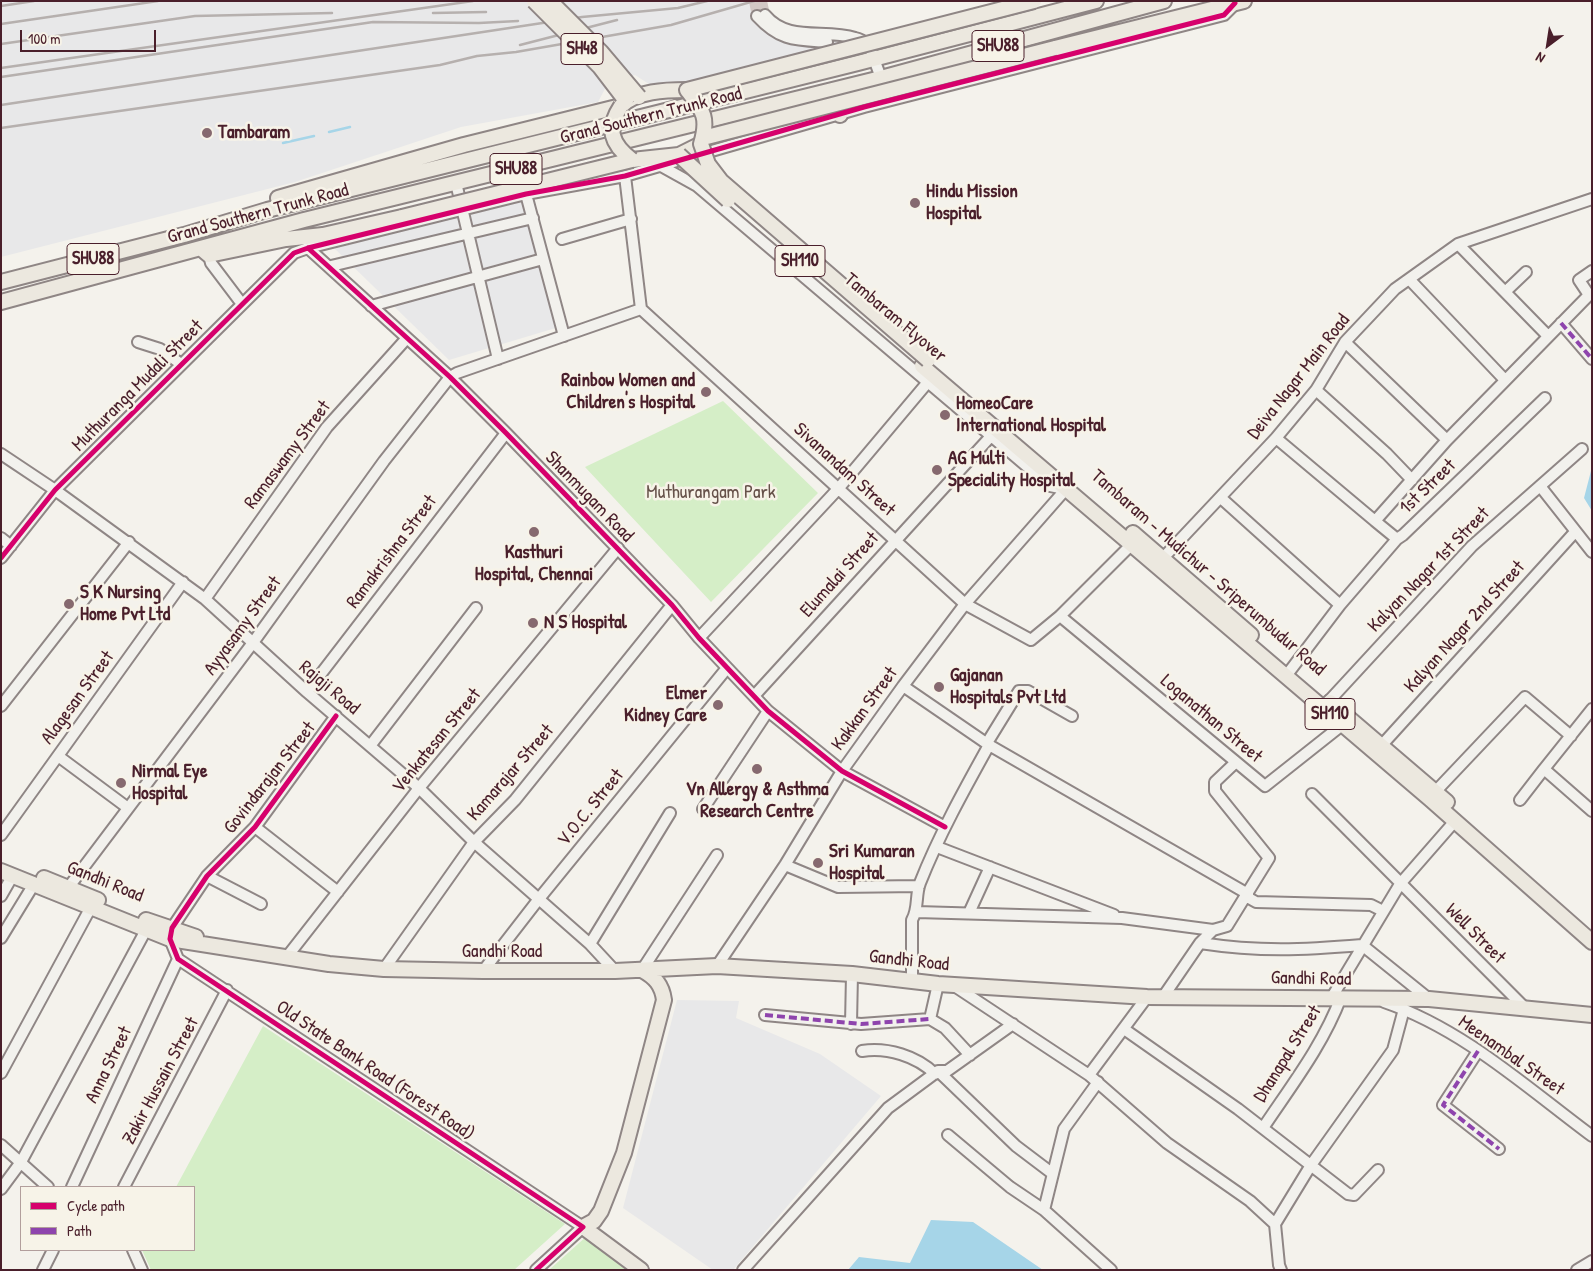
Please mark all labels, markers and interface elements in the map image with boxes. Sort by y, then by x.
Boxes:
scale bar [22,20,159,52]
north arrow [1523,20,1573,70]
text: 100 m [28,28,61,49]
road number: SHU88 [972,30,1024,61]
road number: SH48 [561,34,603,64]
text: N [1532,48,1548,68]
street label: Grand Southern Trunk Road [558,82,744,150]
place label: Tambaram [218,122,290,144]
marker: Tambaram [200,126,214,140]
road number: SHU88 [490,153,542,184]
street label: Grand Southern Trunk Road [165,179,351,249]
place label: Hindu Mission Hospital [926,181,1018,225]
marker: Hindu Mission Hospital [908,196,922,210]
road number: SHU88 [67,243,119,274]
road number: SH110 [775,246,825,276]
street label: Tambaram Flyover [839,268,951,368]
street label: Deiva Nagar Main Road [1243,310,1355,444]
street label: Muthuranga Mudali Street [68,316,208,456]
place label: Rainbow Women and Children's Hospital [561,370,695,414]
marker: Rainbow Women and Children's Hospital [699,385,713,399]
place label: HomeoCare International Hospital [956,393,1106,437]
street label: Ramaswamy Street [240,396,336,514]
marker: HomeoCare International Hospital [938,408,952,422]
street label: Sivanandam Street [788,418,900,522]
street label: Shanmugam Road [540,447,638,547]
place label: AG Multi Speciality Hospital [948,448,1075,492]
street label: 1st Street [1395,455,1461,519]
marker: AG Multi Speciality Hospital [930,463,944,477]
street label: Tambaram - Mudichur - Sriperumbudur Road [1086,465,1330,681]
park label: Muthurangam Park [646,482,776,504]
street label: Ramakrishna Street [342,491,442,613]
street label: Kalyan Nagar 1st Street [1363,503,1495,637]
marker: Kasthuri Hospital, Chennai [527,525,541,539]
street label: Elumalai Street [796,528,884,622]
place label: Kasthuri Hospital, Chennai [475,542,593,586]
street label: Kalyan Nagar 2nd Street [1400,556,1530,698]
street label: Ayyasamy Street [199,572,287,680]
place label: S K Nursing Home Pvt Ltd [80,582,170,626]
marker: S K Nursing Home Pvt Ltd [62,597,76,611]
place label: N S Hospital [544,612,627,634]
marker: N S Hospital [526,616,540,630]
street label: Alagesan Street [37,647,119,749]
street label: Rajaji Road [294,656,364,720]
street label: Kakkan Street [827,663,903,755]
place label: Gajanan Hospitals Pvt Ltd [950,665,1066,709]
street label: Loganathan Street [1155,670,1267,768]
marker: Gajanan Hospitals Pvt Ltd [932,680,946,694]
place label: Elmer Kidney Care [624,683,707,727]
street label: Venkatesan Street [388,684,486,798]
marker: Elmer Kidney Care [711,698,725,712]
road number: SH110 [1305,699,1355,730]
street label: Govindarajan Street [219,717,321,839]
street label: Kamarajar Street [463,720,559,826]
place label: Nirmal Eye Hospital [132,761,207,805]
marker: Vn Allergy & Asthma Research Centre [750,762,764,776]
street label: V.O.C. Street [553,765,629,851]
marker: Nirmal Eye Hospital [114,776,128,790]
place label: Vn Allergy & Asthma Research Centre [686,779,828,823]
place label: Sri Kumaran Hospital [829,841,915,885]
street label: Gandhi Road [63,856,147,908]
marker: Sri Kumaran Hospital [811,856,825,870]
street label: Well Street [1440,899,1510,969]
street label: Gandhi Road [462,941,542,963]
street label: Gandhi Road [868,945,950,977]
street label: Gandhi Road [1271,967,1351,991]
street label: Old State Bank Road (Forest Road) [272,996,478,1146]
street label: Dhanapal Street [1249,1001,1327,1107]
street label: Meenambal Street [1454,1011,1568,1101]
street label: Zakir Hussain Street [118,1013,204,1149]
street label: Anna Street [81,1023,137,1107]
legend [20,1186,195,1251]
text: Cycle path [67,1195,125,1216]
text: Path [67,1220,92,1241]

